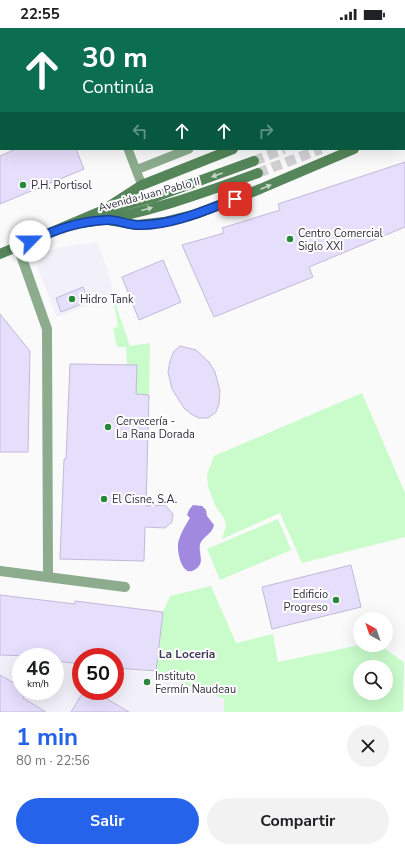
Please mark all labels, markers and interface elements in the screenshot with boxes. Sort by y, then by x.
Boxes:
text: 22:55 [20,4,60,24]
text: 30 m [82,39,148,77]
icon: ahead [16,44,68,96]
text: Continúa [82,75,154,99]
icon: left [129,120,151,142]
icon: ahead [171,120,193,142]
icon: ahead [213,120,235,142]
icon: right [255,120,277,142]
one-way arrow [211,172,223,178]
street label: Avenida Juan Pablo II [97,174,201,215]
place label: P.H. Portisol [31,178,92,193]
marker: P.H. Portisol [18,180,28,190]
pin [218,182,252,216]
one-way arrow [261,183,273,189]
icon: arrive [224,188,246,210]
one-way arrow [141,206,154,212]
position arrow [9,220,51,262]
place label: Centro Comercial Siglo XXI [298,226,384,254]
marker: Centro Comercial Siglo XXI [285,234,295,244]
place label: Hidro Tank [80,292,134,307]
marker: Hidro Tank [67,294,77,304]
place label: Cervecería - La Rana Dorada [116,414,195,442]
marker: Cervecería - La Rana Dorada [103,422,113,432]
place label: El Cisne, S.A. [112,492,177,507]
marker: El Cisne, S.A. [99,494,109,504]
place label: Edificio Progreso [284,587,328,615]
marker: Edificio Progreso [331,595,341,605]
north arrow [353,612,393,652]
map controls [353,612,393,700]
district label: La Loceria [159,646,215,662]
speed limit sign: 50 [72,648,124,700]
text: 46 [26,655,50,682]
button: search [353,660,393,700]
place label: Instituto Fermín Naudeau [155,669,236,697]
text: km/h [27,677,49,691]
marker: Instituto Fermín Naudeau [142,677,152,687]
text: 1 min [16,721,78,753]
button: close [347,725,389,767]
text: 80 m · 22:56 [16,752,90,770]
button: Salir [16,798,199,844]
button: Compartir [207,798,389,844]

